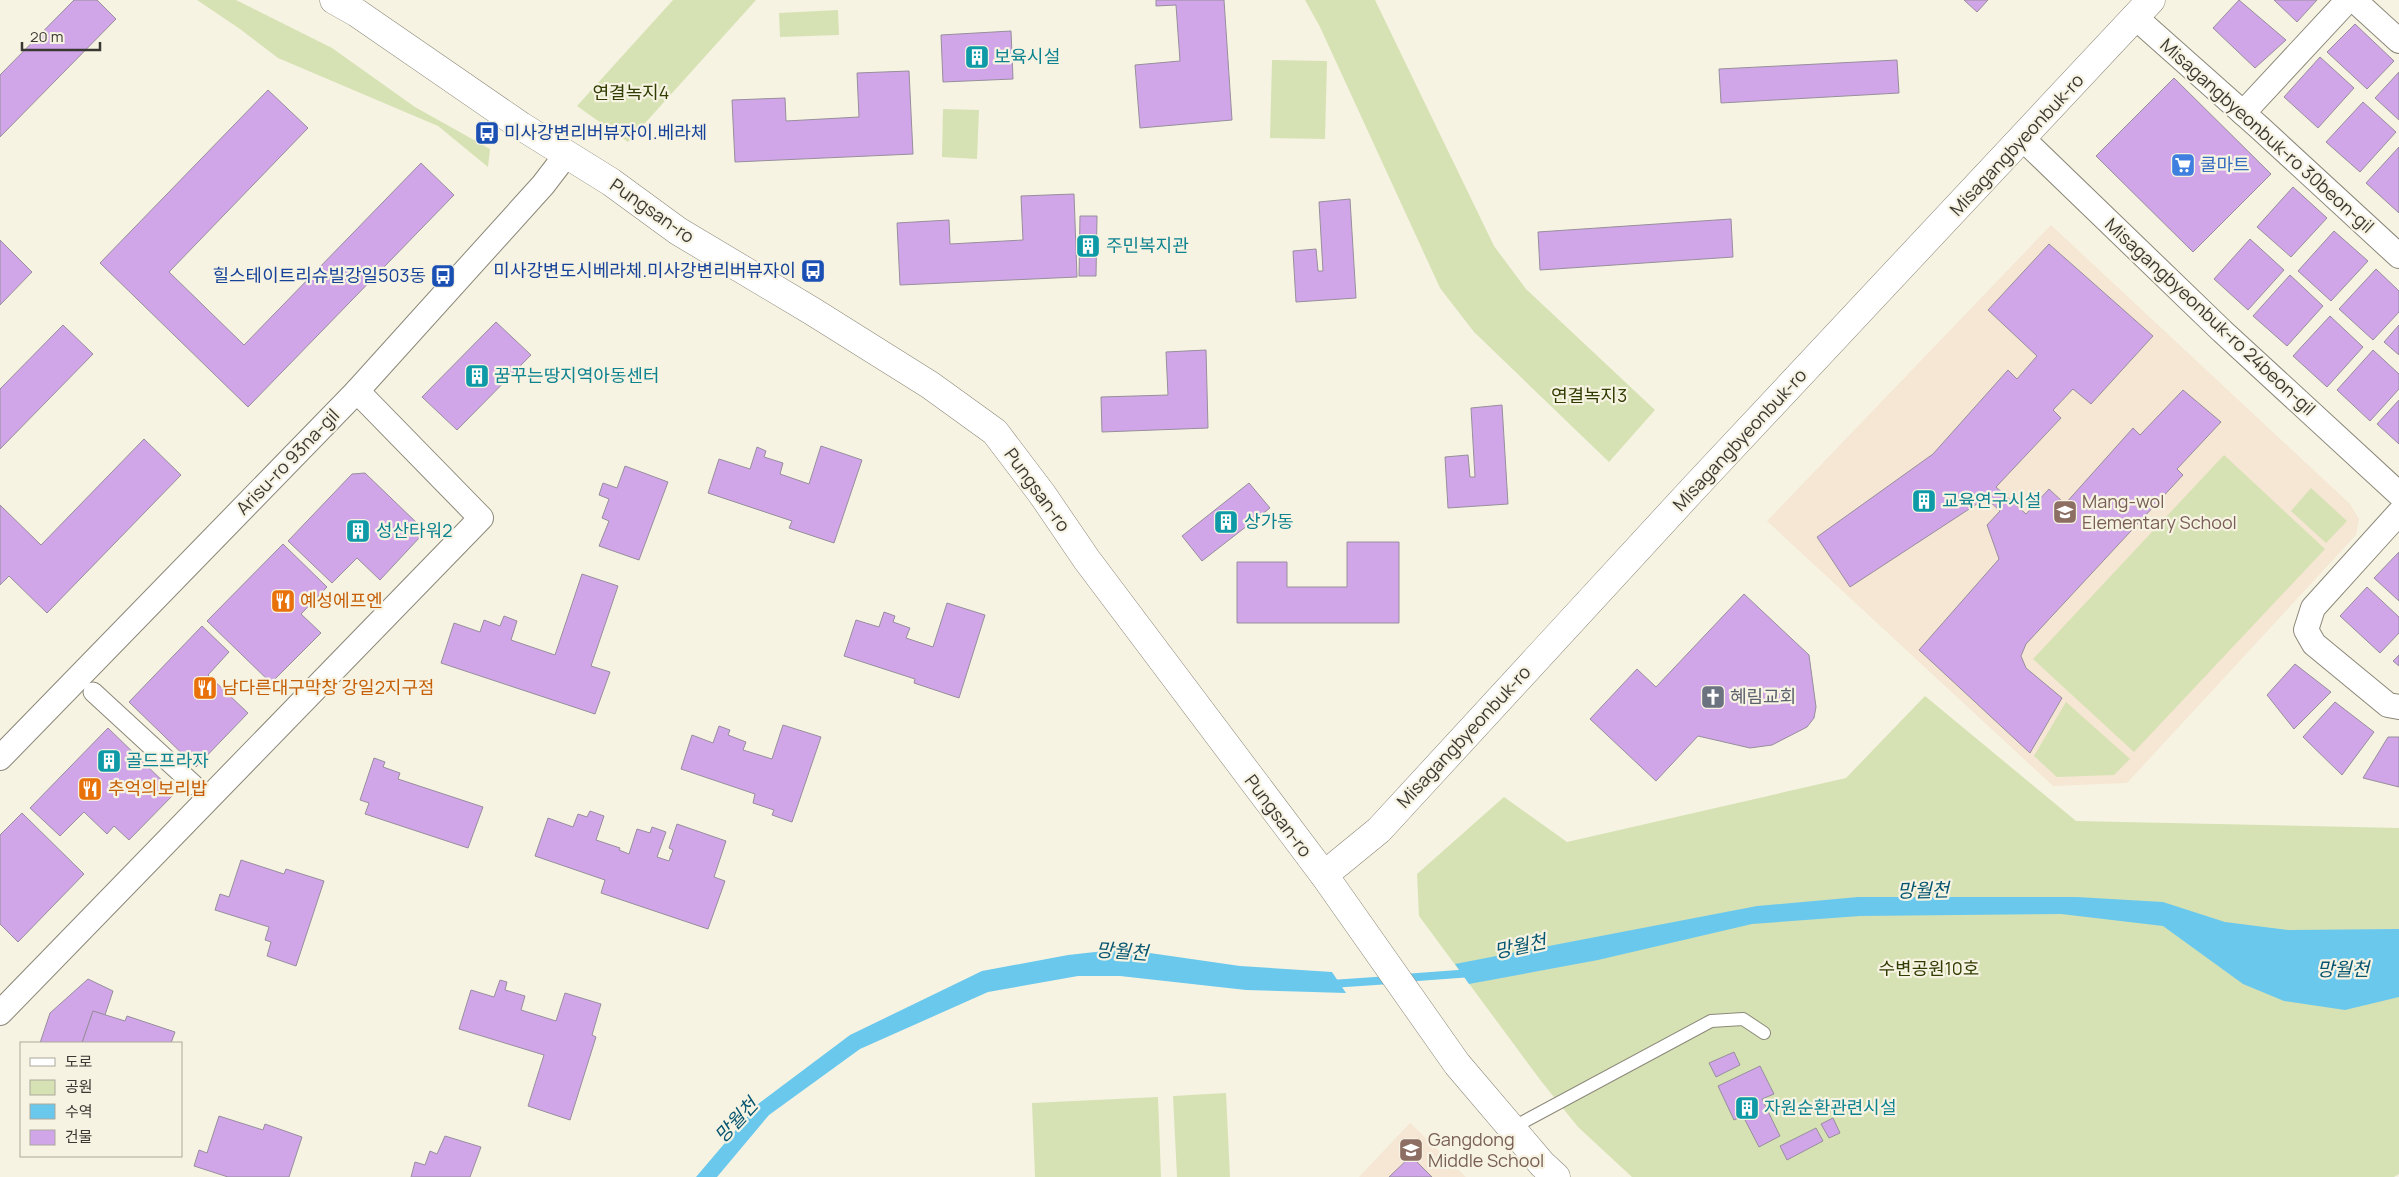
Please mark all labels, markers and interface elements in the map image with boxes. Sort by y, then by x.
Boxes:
scale bar [22,20,100,52]
text: 20 m [30,26,63,47]
street label: Misagangbyeonbuk-ro 30beon-gil [2156,33,2380,238]
building icon: 보육시설 [964,44,990,70]
place label: 보육시설 [994,44,1060,68]
street label: Misagangbyeonbuk-ro [1944,68,2089,221]
park label: 연결녹지4 [593,80,669,104]
bus stop icon: 미사강변리버뷰자이.베라체 [474,120,500,146]
place label: 미사강변리버뷰자이.베라체 [504,120,707,144]
supermarket icon: 쿨마트 [2170,152,2196,178]
place label: 쿨마트 [2200,152,2250,176]
street label: Pungsan-ro [606,172,699,248]
street label: Misagangbyeonbuk-ro 24beon-gil [2100,212,2321,420]
building icon: 주민복지관 [1075,233,1101,259]
place label: 주민복지관 [1106,233,1189,257]
place label: 미사강변도시베라체.미사강변리버뷰자이 [493,258,796,282]
bus stop icon: 미사강변도시베라체.미사강변리버뷰자이 [800,258,826,284]
place label: 힐스테이트리슈빌강일503동 [213,263,426,287]
bus stop icon: 힐스테이트리슈빌강일503동 [430,263,456,289]
building icon: 꿈꾸는땅지역아동센터 [464,363,490,389]
place label: 꿈꾸는땅지역아동센터 [494,363,660,387]
street label: Misagangbyeonbuk-ro [1667,363,1812,516]
park label: 연결녹지3 [1551,383,1627,407]
street label: Arisu-ro 93na-gil [230,403,344,520]
street label: Pungsan-ro [999,443,1076,536]
building icon: 교육연구시설 [1911,488,1937,514]
place label: 교육연구시설 [1942,488,2041,512]
place label: Mang-wol Elementary School [2082,489,2237,534]
school or university icon: Mang-wol Elementary School [2052,499,2078,525]
building icon: 상가동 [1213,509,1239,535]
place label: 상가동 [1244,509,1294,533]
building icon: 성산타워2 [345,518,371,544]
place label: 성산타워2 [376,518,453,542]
restaurant icon: 예성에프엔 [270,588,296,614]
place label: 예성에프엔 [300,588,383,612]
street label: Misagangbyeonbuk-ro [1391,660,1536,813]
restaurant icon: 남다른대구막창 강일2지구점 [192,675,218,701]
place label: 남다른대구막창 강일2지구점 [222,675,435,699]
church icon: 혜림교회 [1700,684,1726,710]
place label: 혜림교회 [1730,684,1796,708]
building icon: 골드프라자 [96,748,122,774]
place label: 골드프라자 [126,748,209,772]
street label: Pungsan-ro [1240,769,1318,862]
restaurant icon: 추억의보리밥 [77,776,103,802]
place label: 추억의보리밥 [108,776,207,800]
water label: 망월천 [1897,877,1951,903]
water label: 망월천 [1492,928,1550,964]
water label: 망월천 [1095,936,1151,966]
park label: 수변공원10호 [1879,956,1979,980]
water label: 망월천 [2317,956,2371,982]
legend [20,1042,182,1157]
text: 도로 [65,1051,93,1072]
text: 공원 [65,1076,93,1097]
water label: 망월천 [709,1091,764,1148]
building icon: 자원순환관련시설 [1734,1095,1760,1121]
place label: 자원순환관련시설 [1764,1095,1896,1119]
text: 수역 [65,1101,93,1122]
text: 건물 [65,1126,93,1147]
place label: Gangdong Middle School [1428,1127,1544,1172]
school or university icon: Gangdong Middle School [1398,1137,1424,1163]

